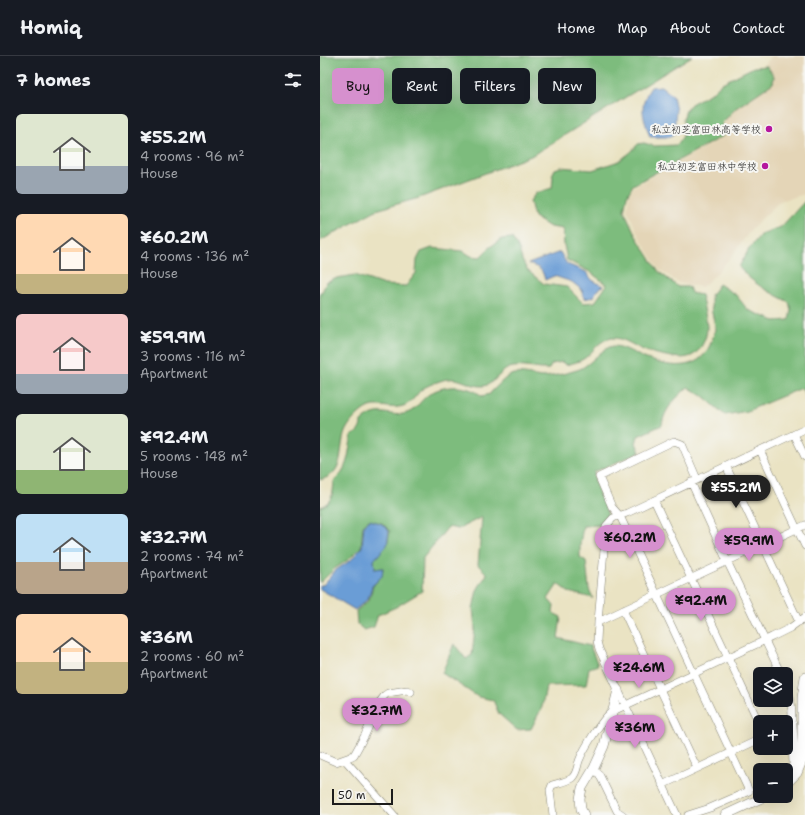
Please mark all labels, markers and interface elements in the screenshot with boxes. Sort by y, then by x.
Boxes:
text: Homiq [20,15,81,40]
text: Home [557,19,596,37]
text: Map [618,19,648,37]
text: About [670,19,711,37]
text: Contact [733,19,785,37]
chip: Buy [332,68,384,104]
chip: Rent [392,68,452,104]
chip: Filters [460,68,530,104]
chip: New [538,68,596,104]
text: 7 homes [16,69,91,91]
icon: filters [282,69,304,91]
place label: 私立初芝富田林高等学校 [651,123,761,136]
marker: 私立初芝富田林高等学校 [764,124,774,134]
text: ¥55.2M [140,126,206,148]
icon: home [48,130,96,178]
text: 4 rooms · 96 m² [140,148,244,165]
place label: 私立初芝富田林中学校 [657,160,757,173]
marker: 私立初芝富田林中学校 [760,161,770,171]
text: House [140,165,178,182]
text: ¥60.2M [140,226,209,248]
icon: home [48,230,96,278]
text: 4 rooms · 136 m² [140,248,249,265]
text: House [140,265,178,282]
text: ¥59.9M [140,326,206,348]
icon: home [48,330,96,378]
text: 3 rooms · 116 m² [140,348,246,365]
text: Apartment [140,365,208,382]
text: ¥92.4M [140,426,208,448]
icon: home [48,430,96,478]
text: 5 rooms · 148 m² [140,448,248,465]
text: House [140,465,178,482]
pin: ¥55.2M [703,475,769,509]
text: ¥55.2M [711,479,761,496]
pin: ¥60.2M [597,525,663,559]
text: ¥32.7M [140,526,207,548]
pin: ¥59.9M [716,528,782,562]
text: ¥60.2M [604,529,656,546]
icon: home [48,530,96,578]
text: ¥59.9M [724,532,774,549]
text: 2 rooms · 74 m² [140,548,244,565]
text: Apartment [140,565,208,582]
pin: ¥92.4M [668,588,734,622]
text: ¥92.4M [675,592,727,609]
text: ¥36M [140,626,193,648]
icon: home [48,630,96,678]
text: 2 rooms · 60 m² [140,648,244,665]
pin: ¥24.6M [606,655,672,689]
text: ¥24.6M [613,659,665,676]
text: Apartment [140,665,208,682]
map controls [753,667,793,803]
button: layers [753,667,793,707]
pin: ¥32.7M [344,698,410,732]
text: ¥32.7M [351,702,403,719]
pin: ¥36M [611,715,659,749]
button: + [753,715,793,755]
text: ¥36M [615,719,655,736]
button: − [753,763,793,803]
scale bar [332,787,393,806]
text: 50 m [338,788,366,803]

